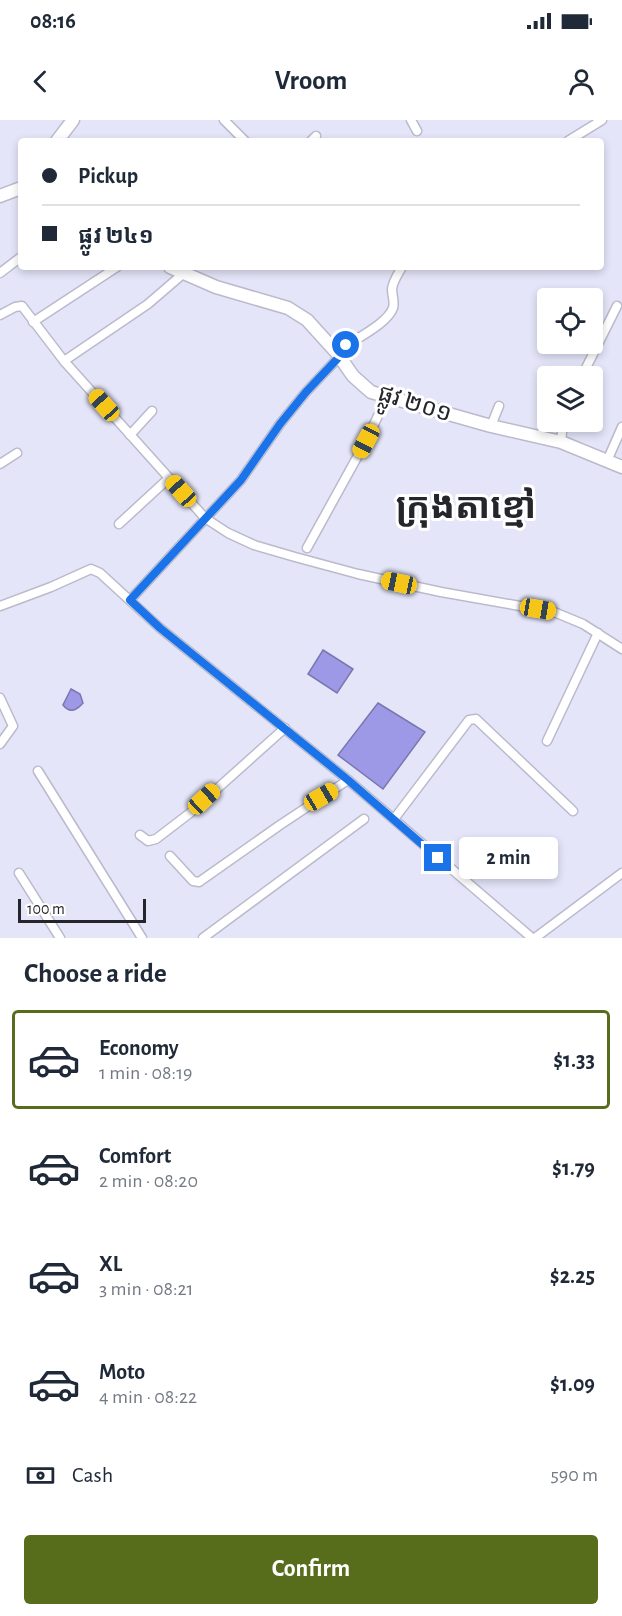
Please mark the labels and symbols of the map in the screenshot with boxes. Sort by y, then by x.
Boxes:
route start [332,331,359,358]
street label: ផ្លូវ ២០១ [372,381,454,435]
car [85,386,123,424]
car [350,421,382,461]
car [162,472,200,510]
district label: ក្រុងតាខ្មៅ [396,487,536,528]
car [380,570,418,596]
car [519,597,557,621]
car [185,780,223,818]
car [301,780,341,814]
callout: 2 min [459,837,558,879]
route end [424,844,451,871]
scale bar [18,896,146,923]

